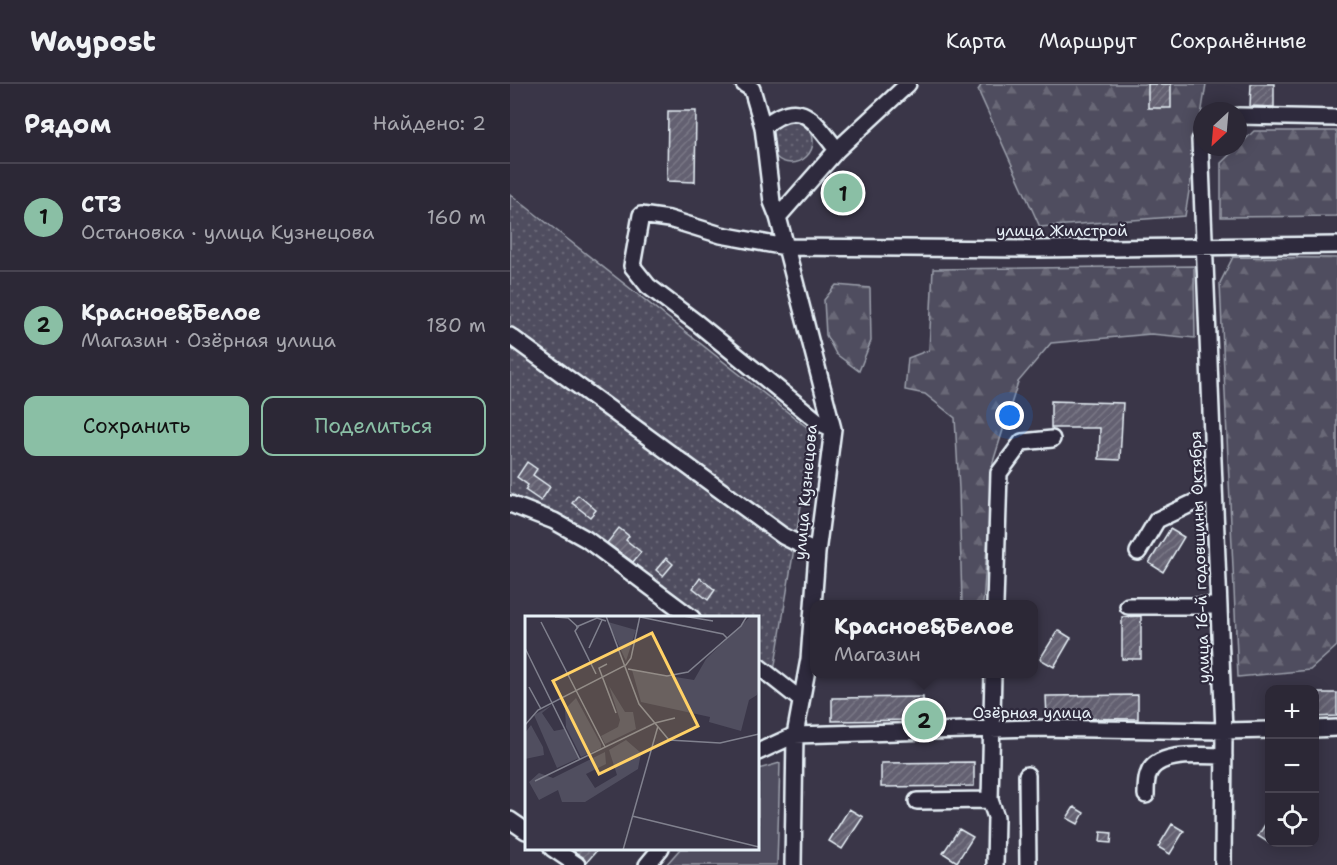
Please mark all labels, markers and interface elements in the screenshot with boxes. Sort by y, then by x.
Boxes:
text: Waypost [30,22,156,60]
text: Карта [946,27,1006,55]
text: Маршрут [1039,27,1137,55]
text: Сохранённые [1170,27,1307,55]
north arrow [1193,102,1247,156]
text: Рядом [24,106,111,141]
text: Найдено: 2 [373,110,486,136]
pin: 1 [824,170,862,216]
text: СТЗ [81,190,121,219]
text: 1 [39,204,48,230]
text: 160 m [427,204,486,230]
text: Остановка · улица Кузнецова [81,219,375,245]
street label: улица Жилстрой [996,220,1128,241]
text: Красное&Белое [81,298,261,327]
text: 2 [37,312,51,338]
text: 180 m [426,312,486,338]
text: Магазин · Озёрная улица [81,327,336,353]
button: Сохранить [24,396,249,456]
button: Поделиться [261,396,486,456]
your location [995,401,1024,430]
street label: улица Кузнецова [789,423,822,561]
street label: улица 16-й годовщины Октября [1185,430,1214,684]
popup [810,600,1038,678]
text: Красное&Белое [834,612,1014,641]
inset map [525,616,759,850]
text: Магазин [834,641,921,667]
map controls [1265,685,1319,847]
button: + [1265,685,1319,739]
pin: 2 [904,698,944,742]
street label: Озёрная улица [972,702,1092,723]
button: − [1265,739,1319,793]
button: locate [1265,793,1319,847]

